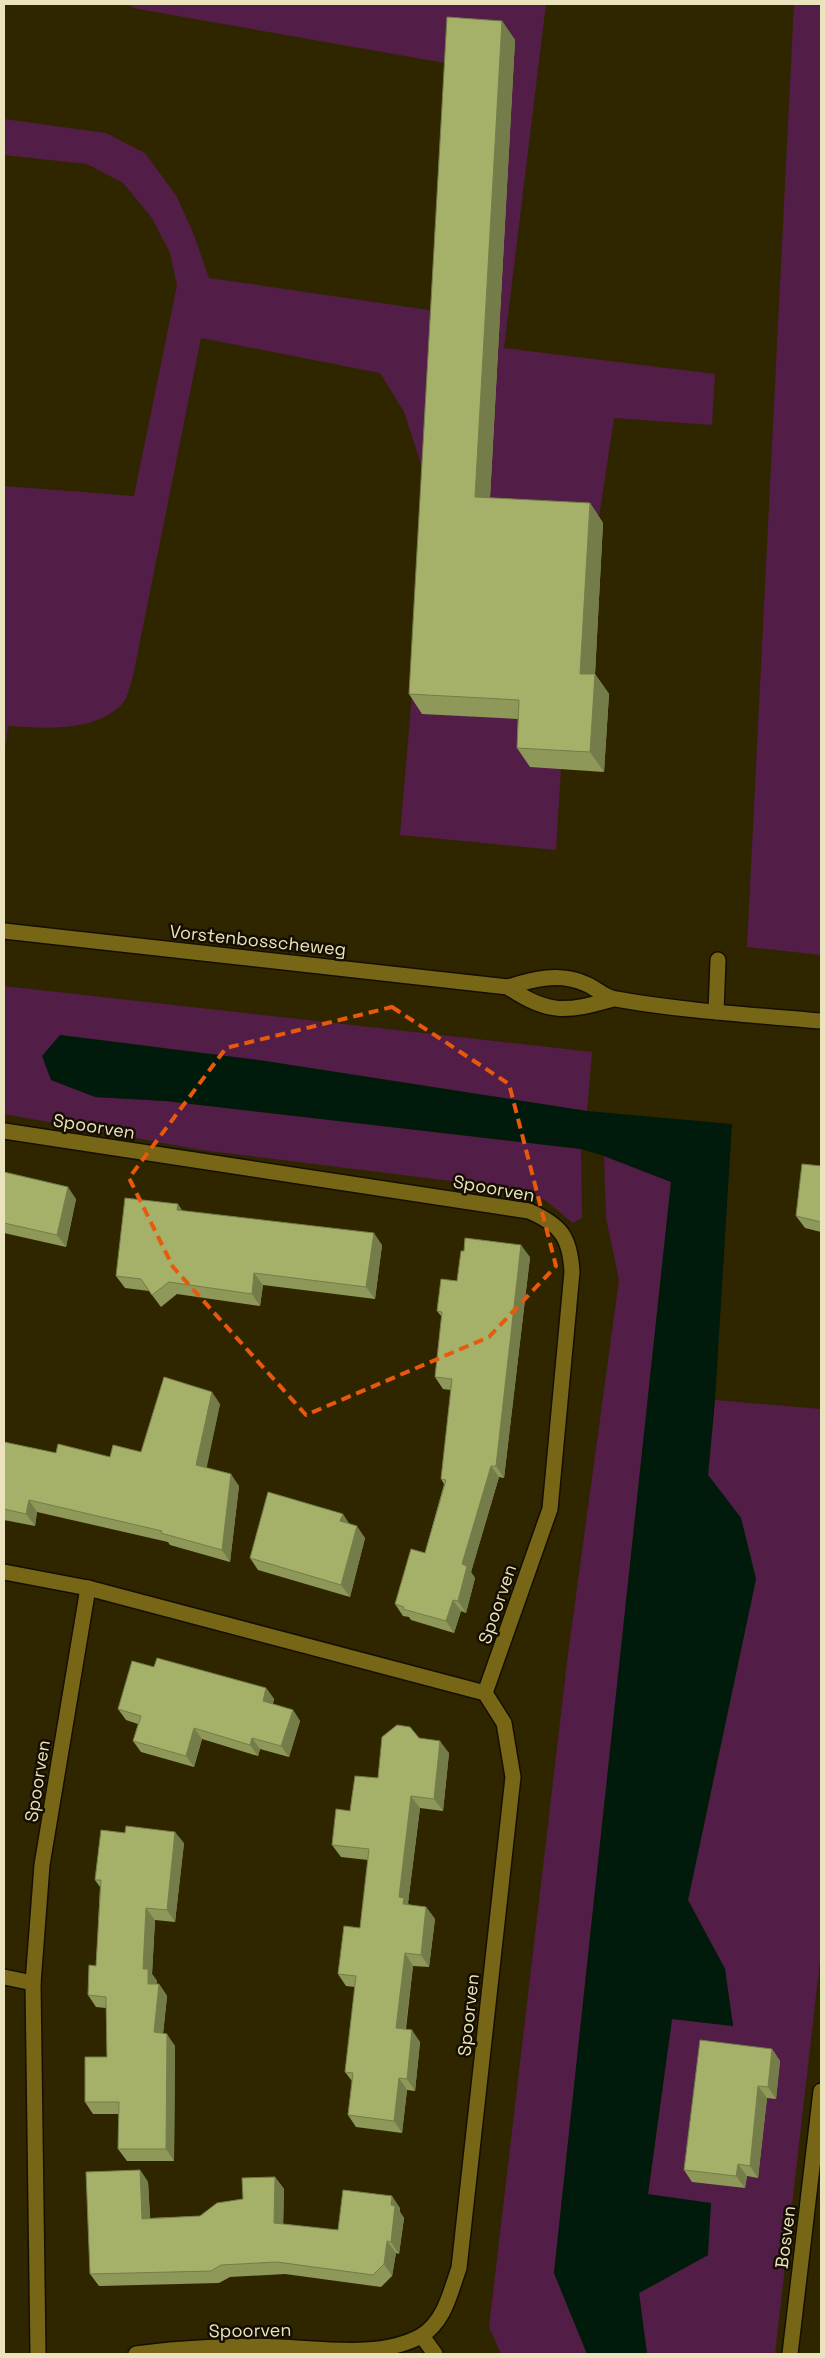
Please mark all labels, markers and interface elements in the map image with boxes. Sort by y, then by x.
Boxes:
street label: Vorstenbosscheweg [169,919,347,961]
street label: Spoorven [51,1108,137,1144]
street label: Spoorven [451,1169,537,1207]
street label: Spoorven [473,1561,521,1647]
street label: Spoorven [19,1738,55,1824]
street label: Spoorven [452,1973,484,2057]
street label: Bosven [770,2204,800,2270]
street label: Spoorven [208,2318,292,2342]

